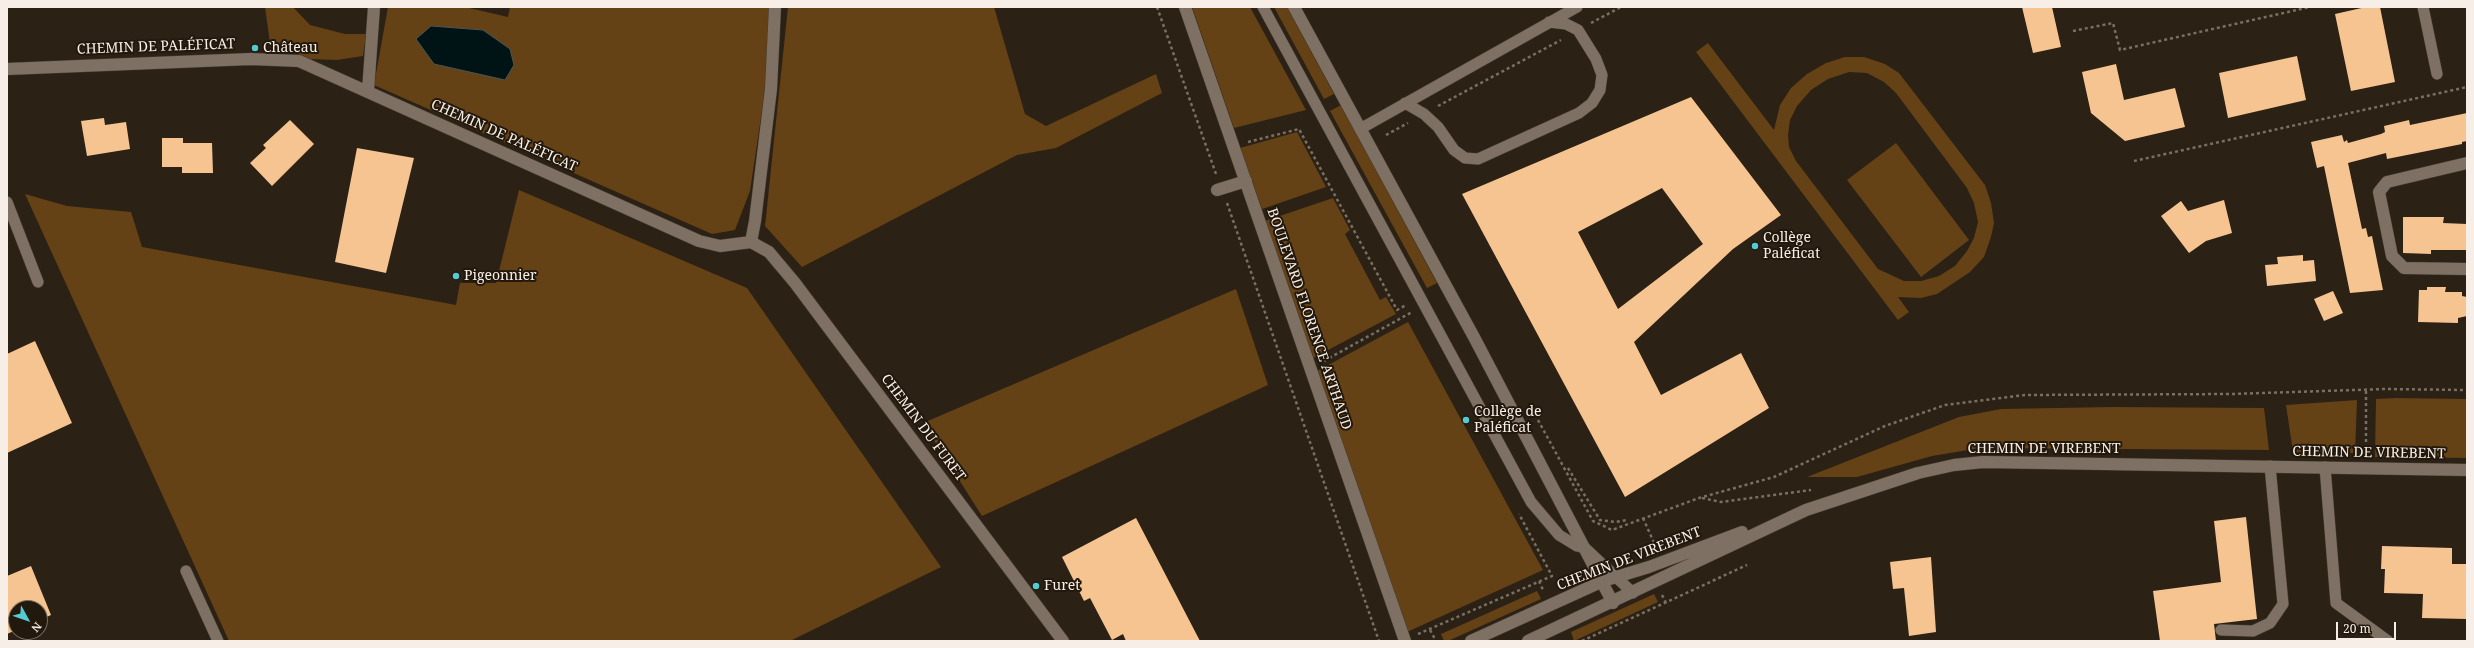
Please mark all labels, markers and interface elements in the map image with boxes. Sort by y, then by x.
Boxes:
street label: CHEMIN DE PALÉFICAT [77,36,235,58]
place label: Château [263,40,318,56]
marker: Château [250,43,260,53]
street label: CHEMIN DE PALÉFICAT [428,96,580,176]
street label: BOULEVARD FLORENCE ARTHAUD [1263,206,1355,432]
place label: Collège Paléficat [1763,230,1820,262]
marker: Collège Paléficat [1750,241,1760,251]
place label: Pigeonnier [464,268,537,284]
marker: Pigeonnier [451,271,461,281]
street label: CHEMIN DU FURET [877,371,969,485]
place label: Collège de Paléficat [1474,404,1542,436]
marker: Collège de Paléficat [1461,415,1471,425]
street label: CHEMIN DE VIREBENT [1967,441,2121,457]
street label: CHEMIN DE VIREBENT [2292,443,2446,463]
street label: CHEMIN DE VIREBENT [1554,524,1704,594]
place label: Furet [1044,578,1080,594]
marker: Furet [1031,581,1041,591]
north arrow [8,600,48,640]
scale bar [2338,614,2398,640]
text: N [28,619,45,636]
text: 20 m [2343,620,2371,637]

